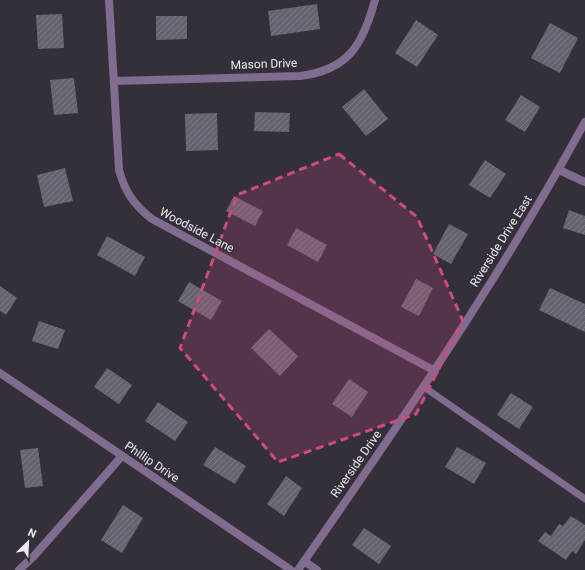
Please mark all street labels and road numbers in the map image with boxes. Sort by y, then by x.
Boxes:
street label: Mason Drive [230,56,298,72]
street label: Riverside Drive East [467,193,535,289]
street label: Woodside Lane [157,205,237,255]
street label: Riverside Drive [328,428,384,500]
street label: Phillip Drive [122,439,182,485]

